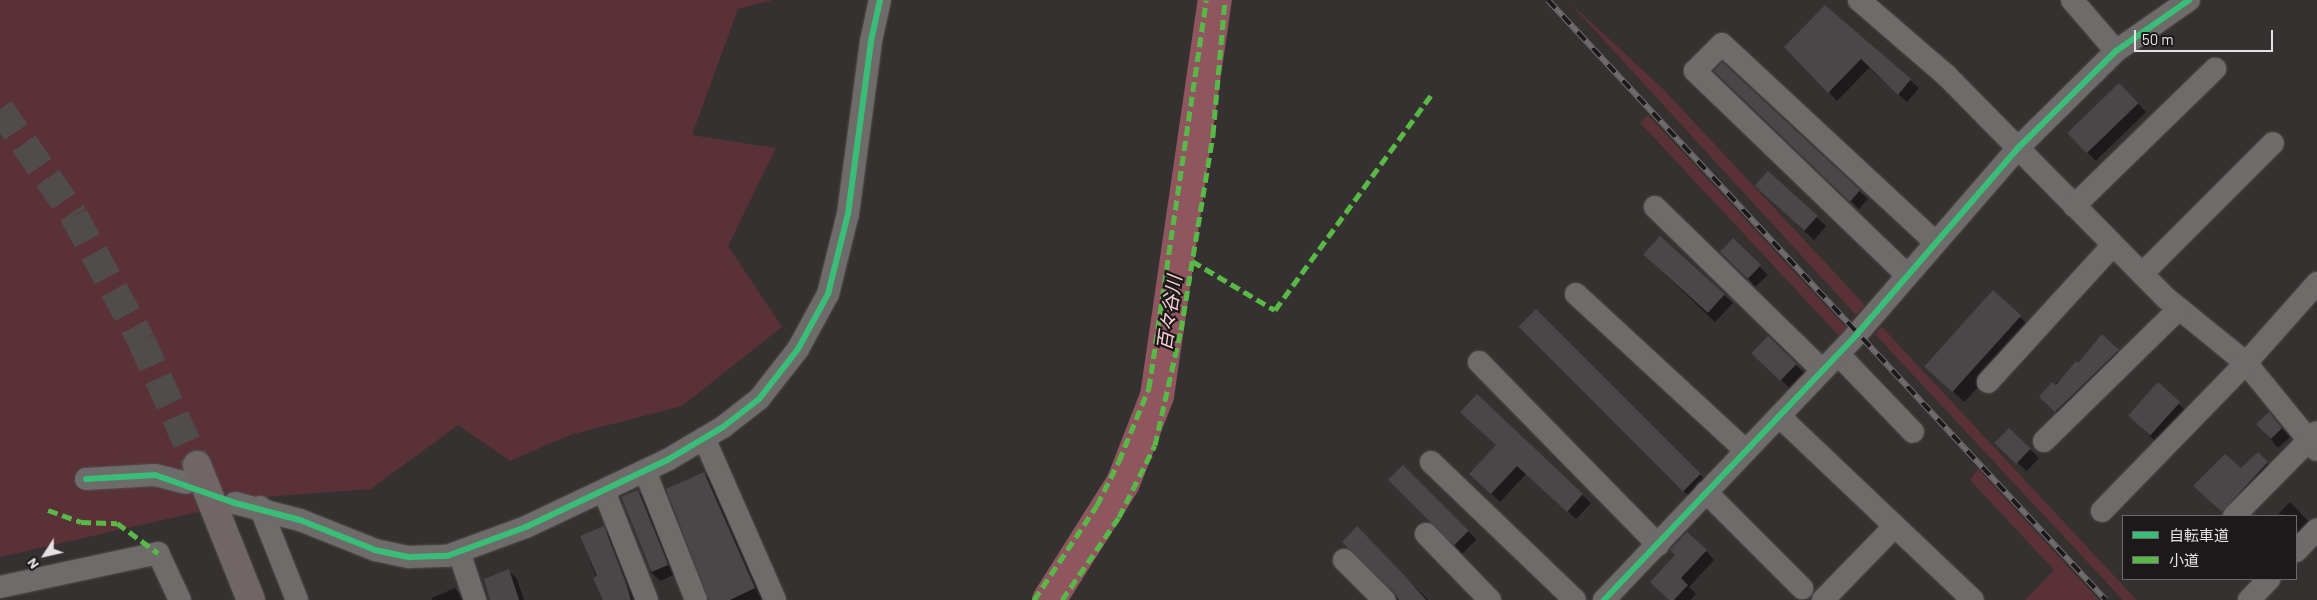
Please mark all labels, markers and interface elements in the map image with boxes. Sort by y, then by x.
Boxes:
scale bar [2137,20,2276,52]
text: 50 m [2142,30,2174,48]
water label: 百々谷川 [1152,274,1186,352]
legend [2122,515,2297,580]
text: 自転車道 [2169,526,2229,544]
north arrow [20,530,70,580]
text: 小道 [2169,551,2199,569]
text: N [23,555,42,573]

